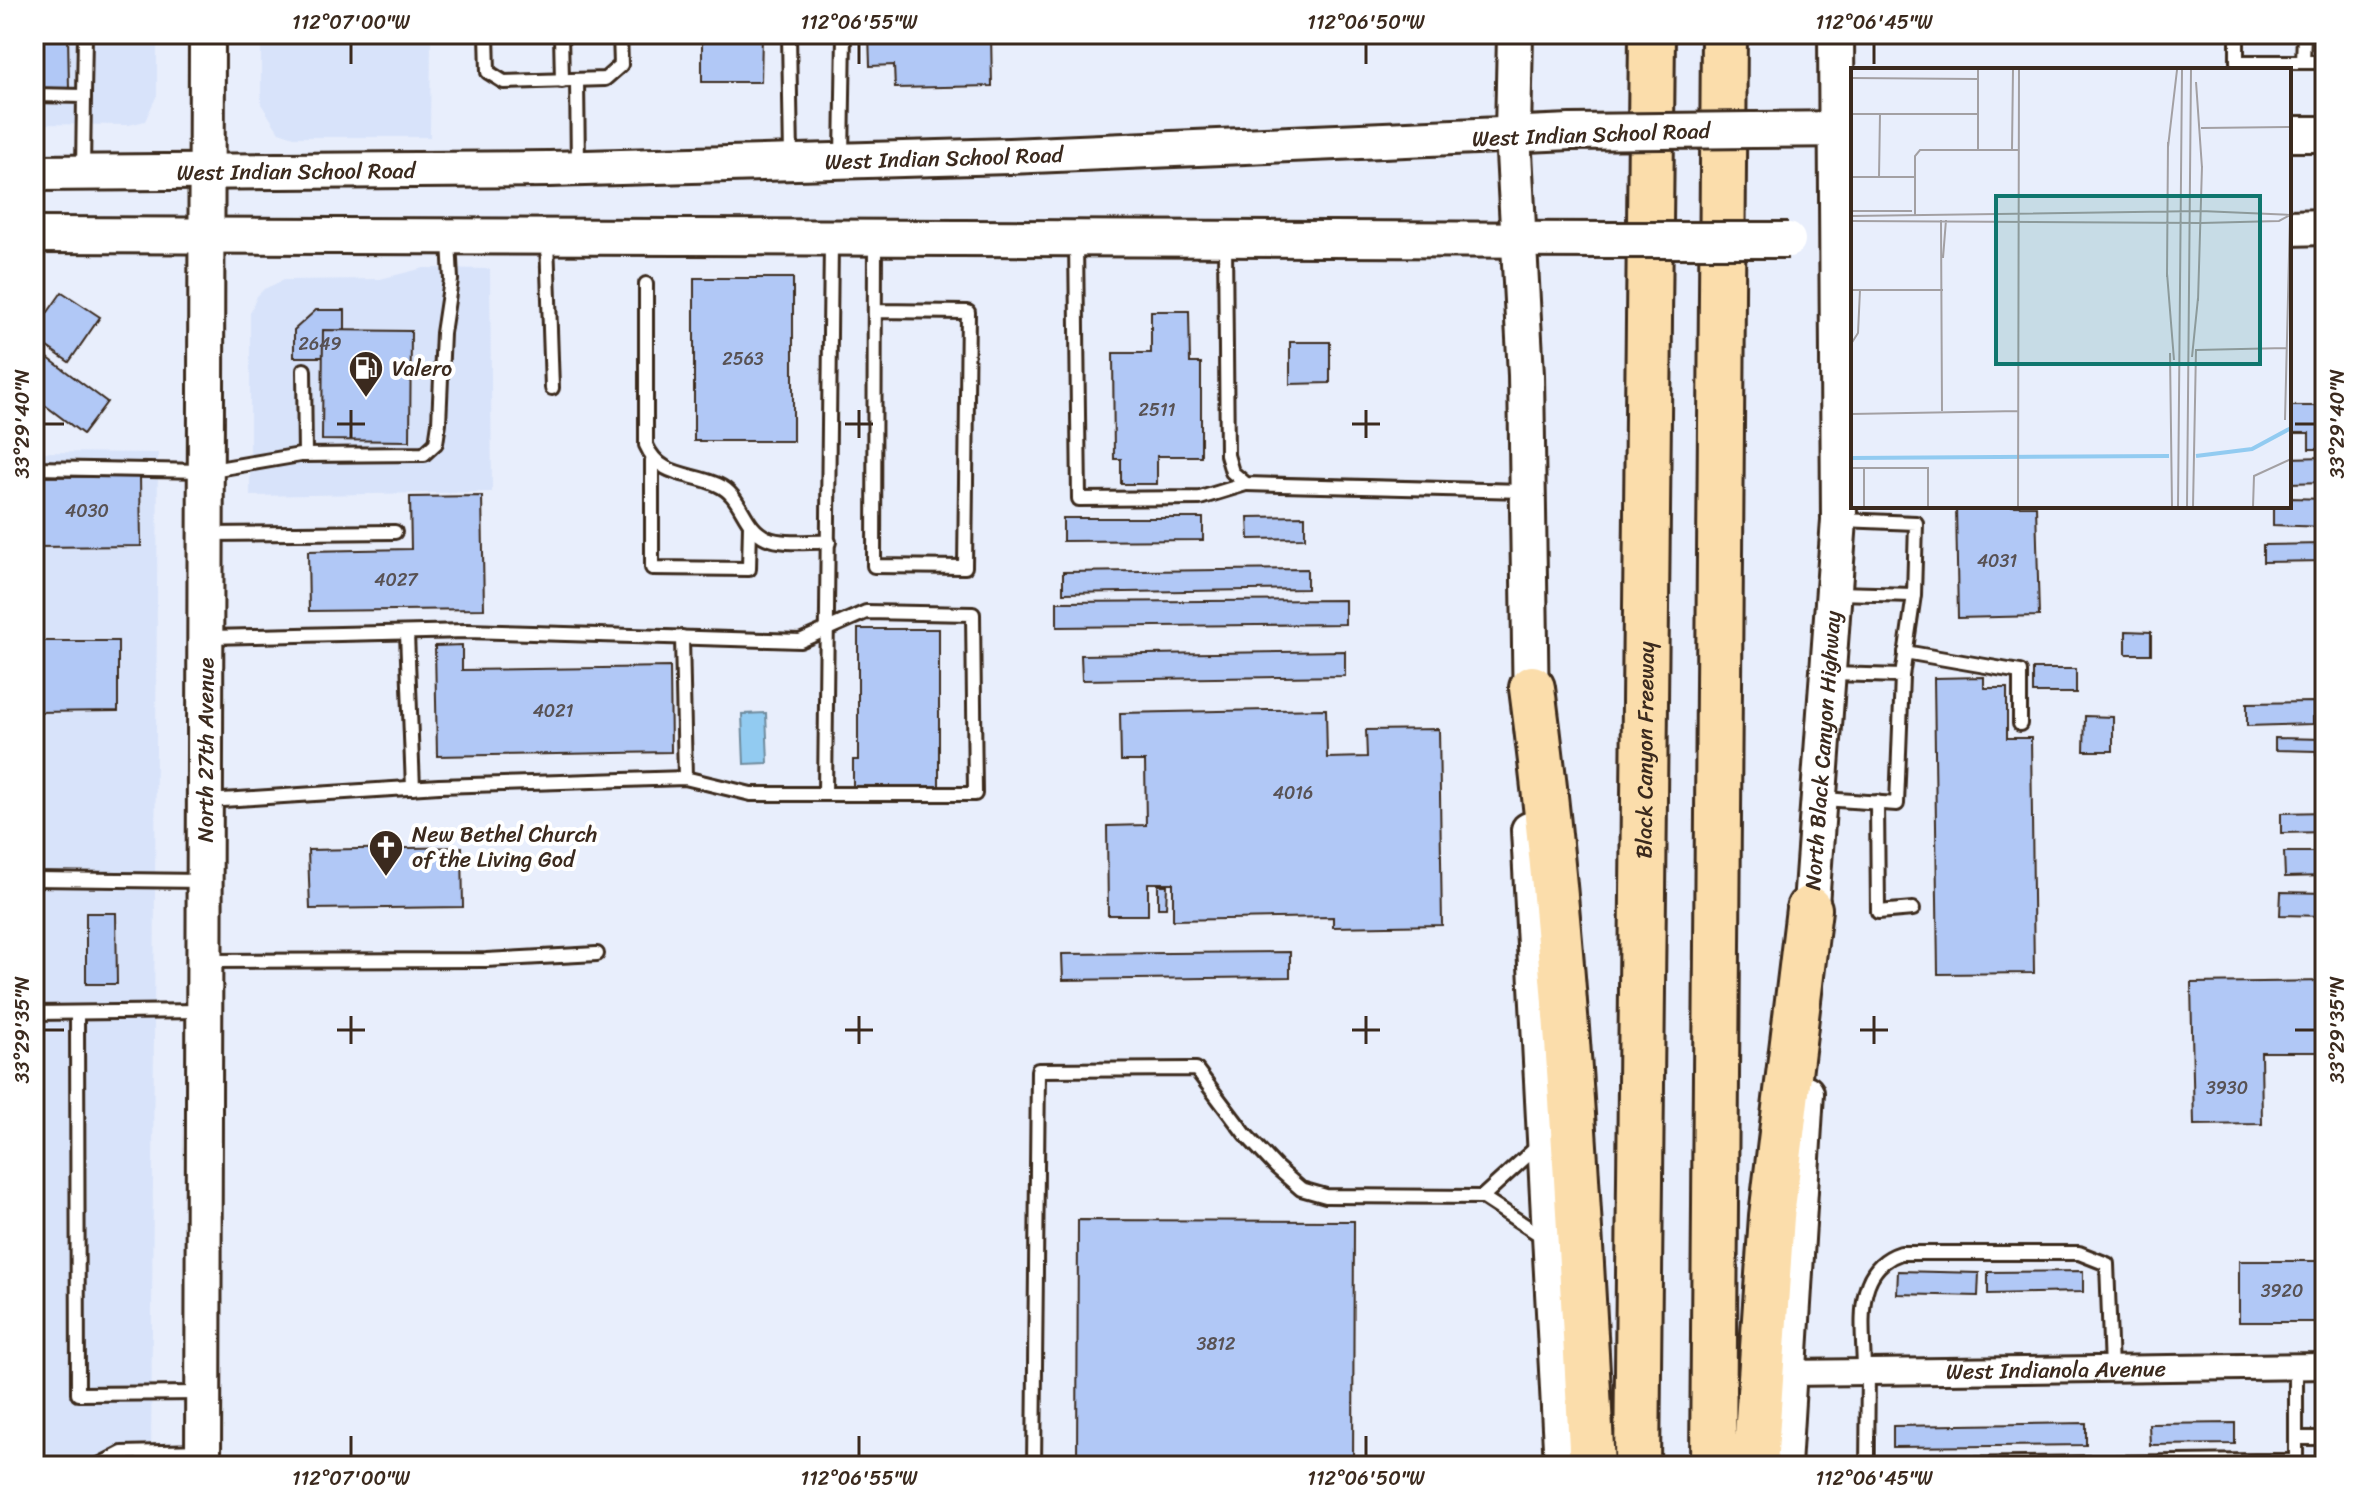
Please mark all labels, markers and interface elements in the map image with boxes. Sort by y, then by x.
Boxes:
text: 112°07'00"W [292,5,410,40]
text: 112°06'55"W [801,5,918,40]
text: 112°06'50"W [1307,5,1425,40]
text: 112°06'45"W [1815,5,1933,40]
inset map [1851,68,2291,508]
street label: West Indian School Road [1471,111,1712,158]
street label: West Indian School Road [824,135,1065,181]
street label: West Indian School Road [177,151,417,192]
house number: 2649 [299,328,341,360]
house number: 2563 [722,343,764,375]
fuel station icon: Valero [347,349,385,399]
place label: Valero [392,349,452,388]
text: 33°29'40"N [5,369,40,479]
text: 33°29'40"N [2320,369,2355,479]
house number: 2511 [1139,394,1176,426]
house number: 4030 [65,495,109,527]
house number: 4031 [1977,545,2017,577]
house number: 4027 [374,564,419,596]
street label: North Black Canyon Highway [1793,609,1852,892]
street label: Black Canyon Freeway [1624,640,1666,859]
street label: North 27th Avenue [186,657,225,842]
house number: 4021 [533,695,574,727]
house number: 4016 [1273,777,1313,809]
place label: New Bethel Church of the Living God [412,815,597,879]
church icon: New Bethel Church of the Living God [367,828,405,878]
text: 33°29'35"N [5,976,40,1084]
text: 33°29'35"N [2320,976,2355,1084]
house number: 3930 [2206,1072,2248,1104]
house number: 3920 [2261,1275,2303,1307]
house number: 3812 [1197,1328,1235,1360]
street label: West Indianola Avenue [1946,1349,2166,1391]
text: 112°07'00"W [292,1461,410,1496]
text: 112°06'55"W [801,1461,918,1496]
text: 112°06'50"W [1307,1461,1425,1496]
text: 112°06'45"W [1815,1461,1933,1496]

